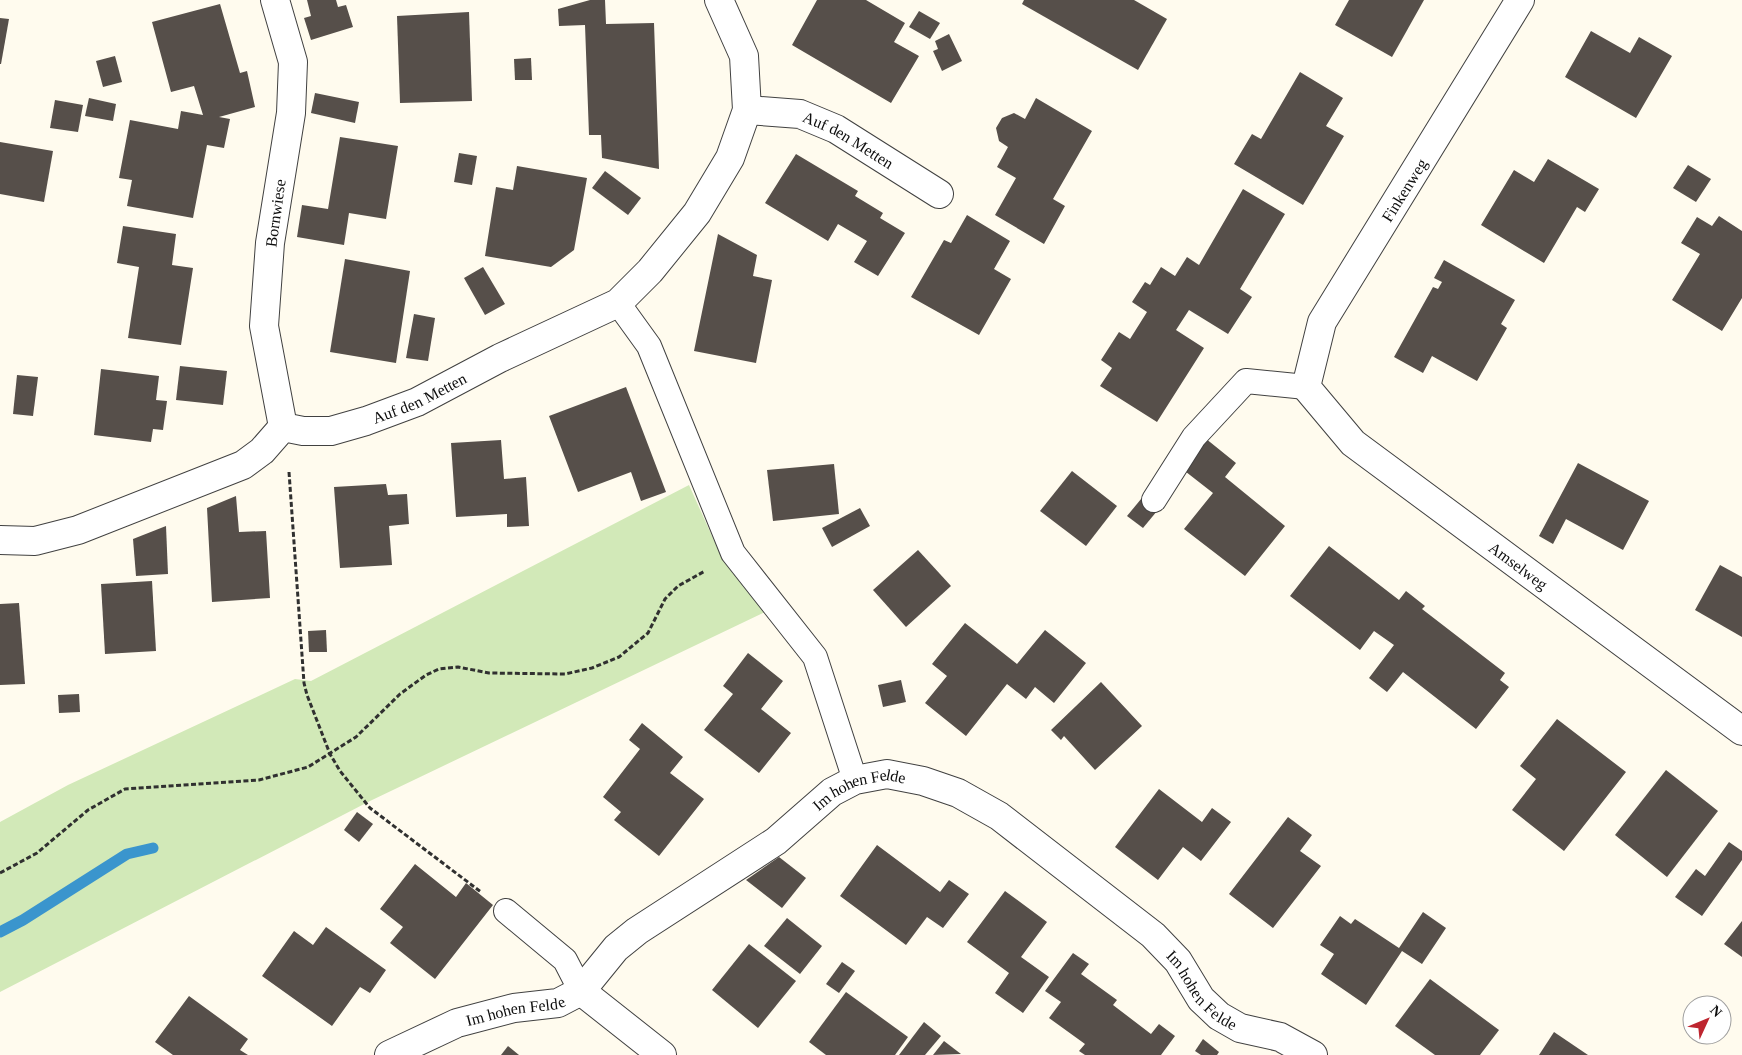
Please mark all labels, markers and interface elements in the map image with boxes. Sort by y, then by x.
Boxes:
street label: Auf den Metten [800,108,897,172]
street label: Finkenweg [1378,156,1431,225]
street label: Bornwiese [262,178,289,248]
street label: Auf den Metten [370,370,469,427]
street label: Amselweg [1486,539,1551,594]
street label: Im hohen Felde [809,766,907,814]
street label: Im hohen Felde [1163,947,1240,1033]
street label: Im hohen Felde [464,993,568,1029]
north arrow [1682,995,1732,1045]
text: N [1707,1002,1725,1020]

